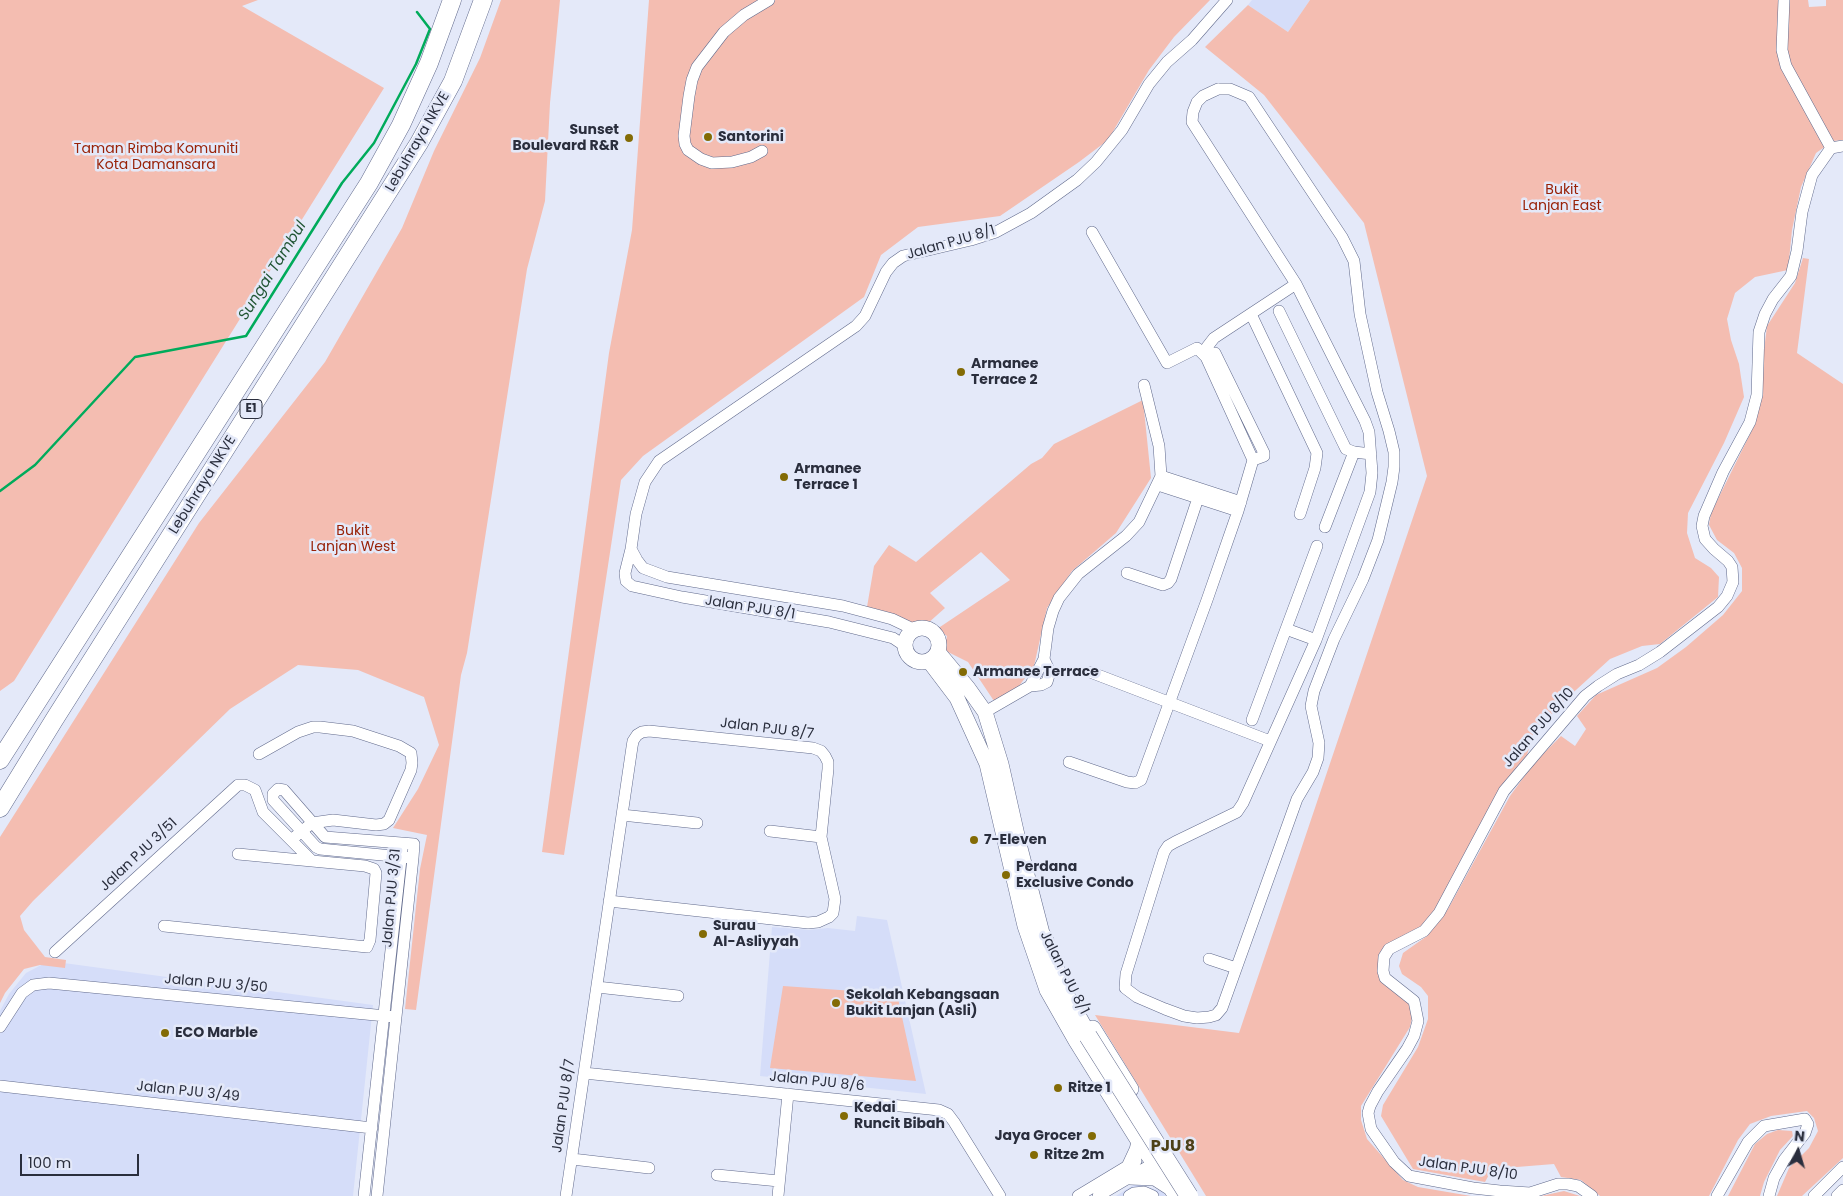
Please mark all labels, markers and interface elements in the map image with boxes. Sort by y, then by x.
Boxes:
street label: Lebuhraya NKVE [383,89,453,195]
place label: Sunset Boulevard R&R [513,122,619,154]
place label: Santorini [718,129,784,145]
marker: Santorini [702,131,714,143]
marker: Sunset Boulevard R&R [623,132,635,144]
park label: Taman Rimba Komuniti Kota Damansara [74,141,238,174]
park label: Bukit Lanjan East [1522,182,1602,214]
water label: Sungai Tambul [235,218,311,324]
street label: Jalan PJU 8/1 [905,222,997,264]
place label: Armanee Terrace 2 [971,356,1038,388]
marker: Armanee Terrace 2 [955,366,967,378]
road number: E1 [240,399,262,418]
street label: Lebuhraya NKVE [166,433,240,537]
place label: Armanee Terrace 1 [794,461,861,494]
marker: Armanee Terrace 1 [778,471,790,483]
park label: Bukit Lanjan West [311,523,395,556]
street label: Jalan PJU 8/1 [704,593,796,623]
place label: Armanee Terrace [973,664,1099,680]
marker: Armanee Terrace [957,666,969,678]
street label: Jalan PJU 8/10 [1500,685,1578,771]
street label: Jalan PJU 8/7 [719,715,815,743]
street label: Jalan PJU 3/51 [97,815,181,895]
place label: 7-Eleven [984,832,1047,848]
marker: 7-Eleven [968,834,980,846]
street label: Jalan PJU 3/31 [379,848,405,948]
place label: Perdana Exclusive Condo [1016,859,1134,892]
marker: Perdana Exclusive Condo [1000,869,1012,881]
place label: Surau Al-Asliyyah [713,918,799,950]
marker: Surau Al-Asliyyah [697,928,709,940]
street label: Jalan PJU 8/1 [1036,929,1092,1017]
street label: Jalan PJU 3/50 [164,971,268,997]
place label: Sekolah Kebangsaan Bukit Lanjan (Asli) [846,987,999,1020]
marker: Sekolah Kebangsaan Bukit Lanjan (Asli) [830,997,842,1009]
place label: ECO Marble [175,1025,258,1041]
marker: ECO Marble [159,1027,171,1039]
street label: Jalan PJU 8/7 [549,1058,579,1154]
street label: Jalan PJU 8/6 [769,1069,865,1095]
street label: Jalan PJU 3/49 [136,1078,240,1106]
place label: Ritze 1 [1068,1080,1111,1096]
marker: Ritze 1 [1052,1082,1064,1094]
place label: Kedai Runcit Bibah [854,1100,945,1132]
marker: Kedai Runcit Bibah [838,1110,850,1122]
north arrow [1773,1126,1823,1176]
text: N [1793,1126,1806,1147]
place label: Jaya Grocer [994,1128,1082,1144]
marker: Jaya Grocer [1086,1130,1098,1142]
district label: PJU 8 [1151,1137,1195,1157]
scale bar [22,1144,141,1176]
place label: Ritze 2m [1044,1147,1104,1163]
marker: Ritze 2m [1028,1149,1040,1161]
text: 100 m [28,1152,71,1173]
street label: Jalan PJU 8/10 [1417,1154,1519,1184]

